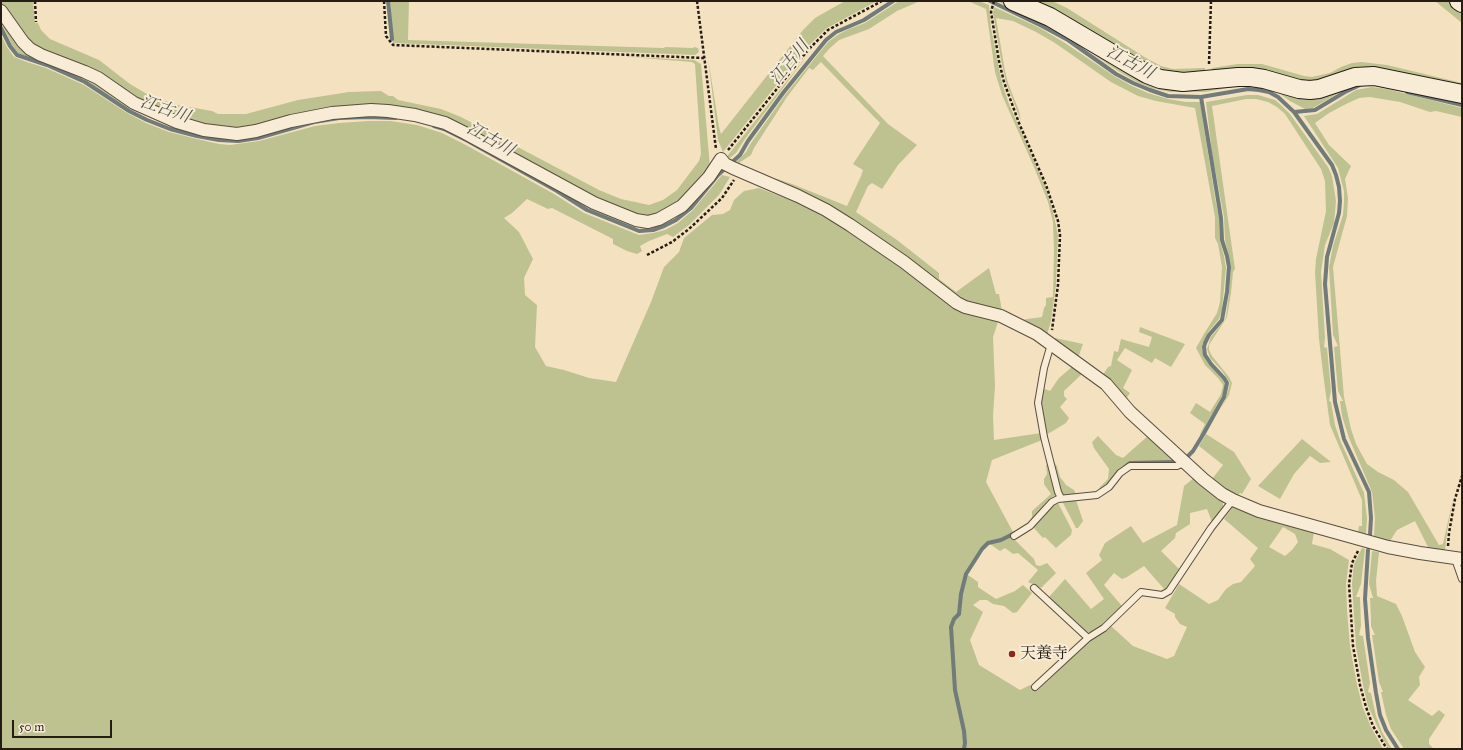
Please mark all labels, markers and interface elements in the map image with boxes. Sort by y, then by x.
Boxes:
water label: 江古川 [766,37,814,89]
water label: 江古川 [1103,42,1157,84]
water label: 江古川 [138,92,192,128]
water label: 江古川 [463,119,517,161]
place label: 天養寺 [1020,644,1068,664]
marker: 天養寺 [1007,649,1017,659]
scale bar [14,712,114,738]
text: 50 m [19,720,44,734]

